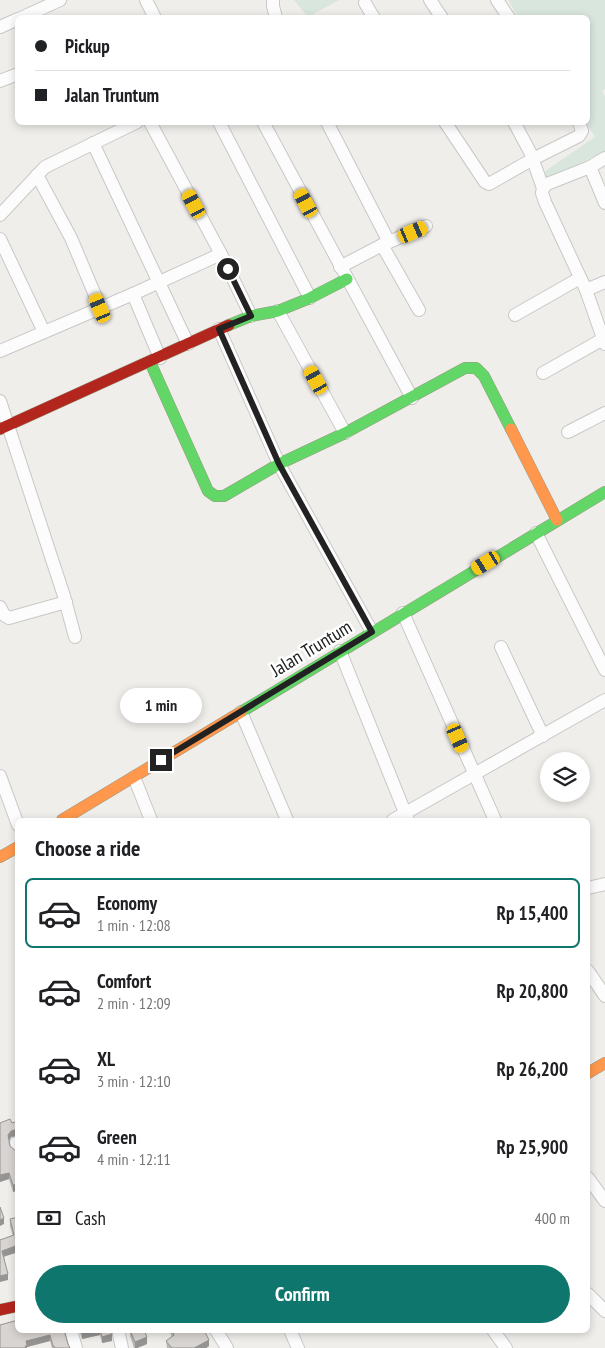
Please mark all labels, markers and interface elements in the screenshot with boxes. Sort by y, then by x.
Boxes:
text: Pickup [65,34,110,58]
text: Jalan Truntum [65,83,159,107]
car [292,186,319,220]
car [180,187,207,221]
car [396,219,429,245]
route start [217,258,239,280]
car [87,291,112,325]
car [302,363,329,397]
car [469,549,502,577]
street label: Jalan Truntum [265,614,356,682]
callout: 1 min [120,688,202,722]
text: 1 min [145,695,177,715]
car [445,721,470,755]
route end [150,749,172,771]
map controls [540,752,590,802]
button: layers [540,752,590,802]
text: Choose a ride [35,834,140,862]
icon: car [37,891,82,936]
text: Economy [97,891,157,915]
text: Rp 15,400 [497,901,568,925]
text: 1 min · 12:08 [97,915,171,935]
icon: car [37,969,82,1014]
text: Comfort [97,969,151,993]
text: Rp 20,800 [497,979,568,1003]
text: 2 min · 12:09 [97,993,171,1013]
icon: car [37,1047,82,1092]
text: XL [97,1047,115,1071]
text: Rp 26,200 [497,1057,568,1081]
text: 3 min · 12:10 [97,1071,171,1091]
icon: car [37,1125,82,1170]
text: Green [97,1125,137,1149]
text: Rp 25,900 [497,1135,568,1159]
text: 4 min · 12:11 [97,1149,171,1169]
icon: cash [35,1204,63,1232]
text: Cash [75,1206,106,1230]
text: 400 m [535,1208,570,1228]
button: Confirm [35,1265,570,1323]

